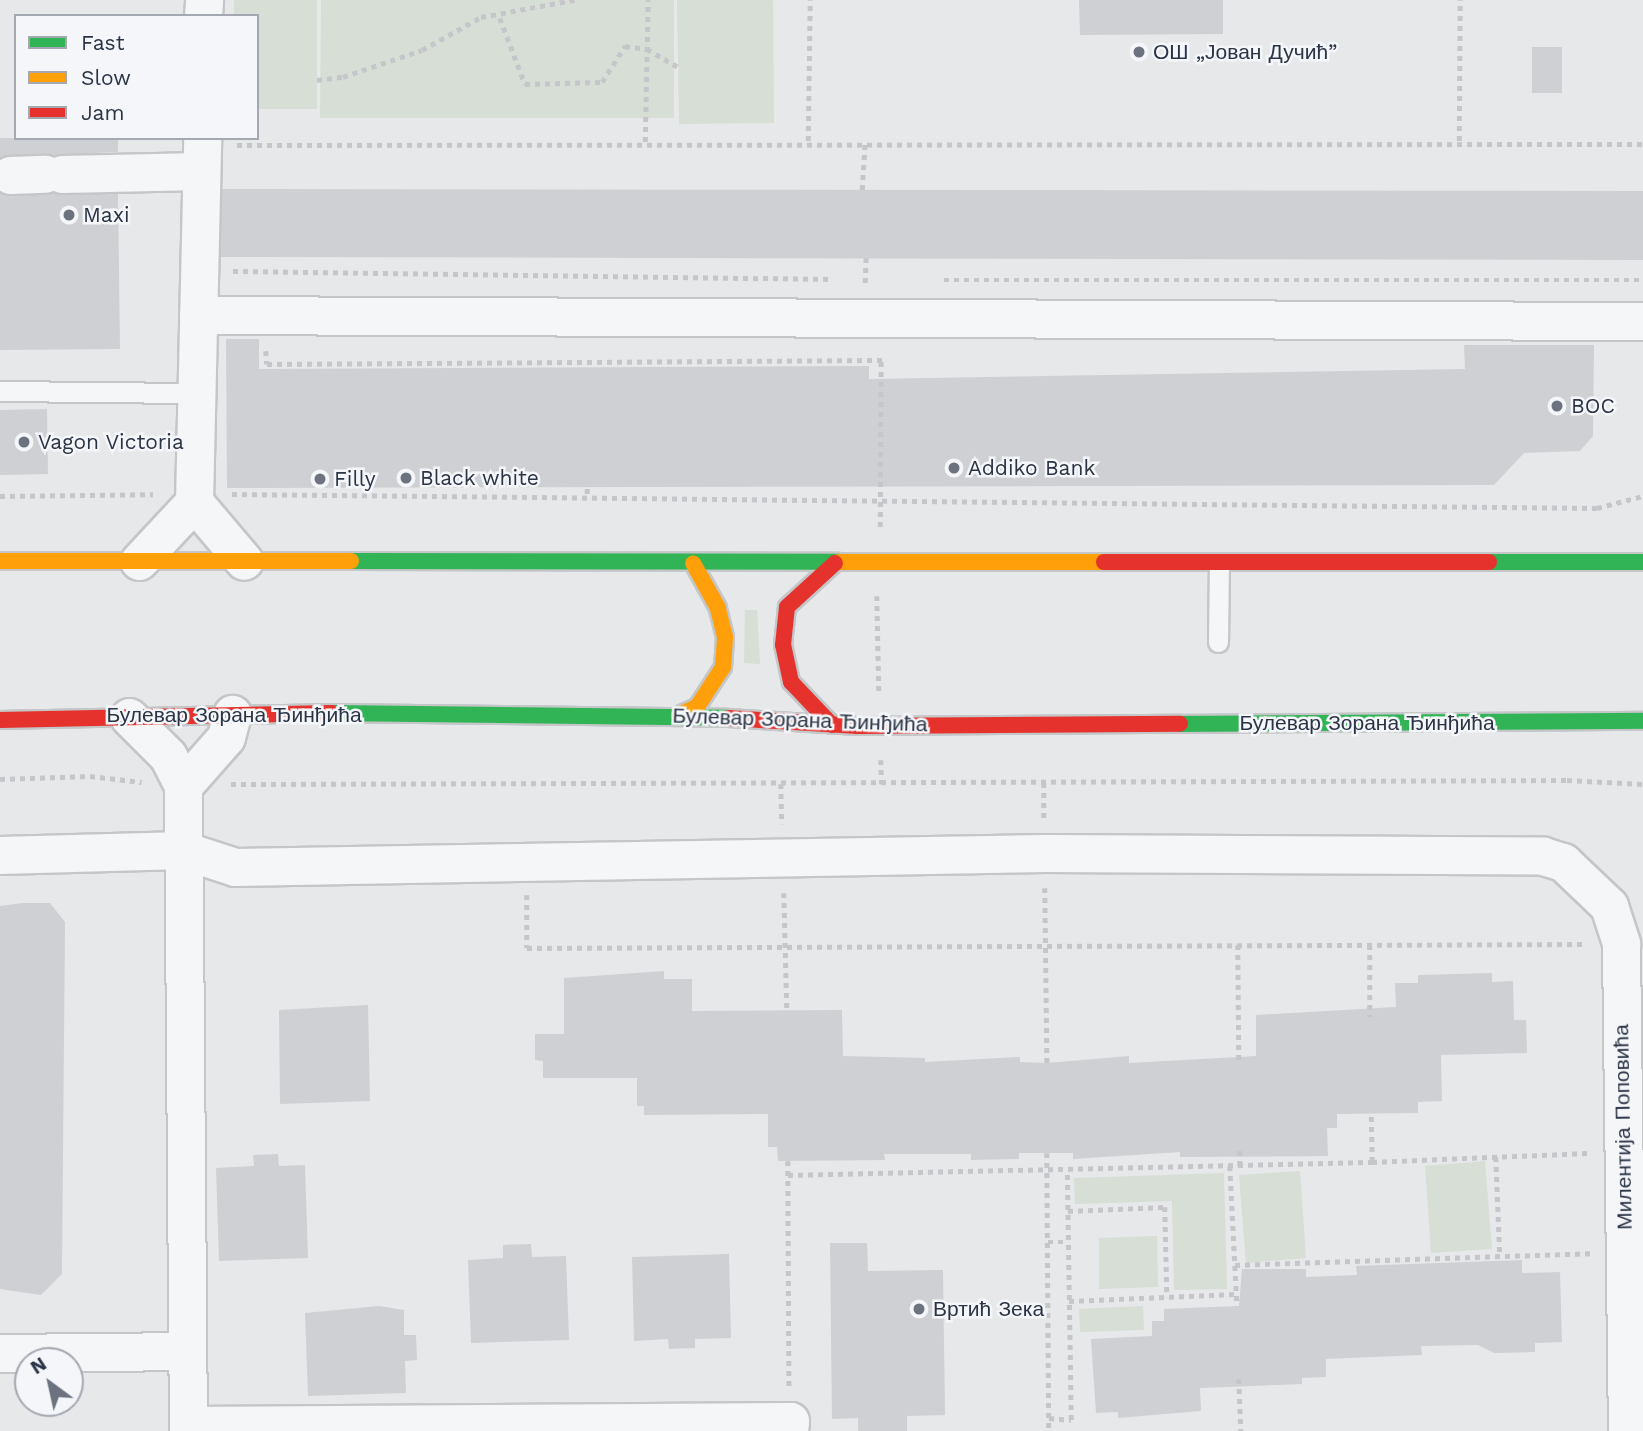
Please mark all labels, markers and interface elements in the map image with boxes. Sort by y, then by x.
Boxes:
legend [14,14,259,140]
text: Fast [81,30,125,55]
place label: ОШ „Јован Дучић” [1153,39,1337,65]
marker: ОШ „Јован Дучић” [1131,44,1147,60]
text: Slow [81,65,131,90]
text: Jam [81,100,124,125]
place label: Maxi [83,202,129,228]
marker: Maxi [61,207,77,223]
place label: BOC [1571,393,1615,419]
marker: BOC [1549,398,1565,414]
place label: Vagon Victoria [38,429,185,455]
marker: Vagon Victoria [16,434,32,450]
place label: Addiko Bank [968,455,1095,481]
marker: Addiko Bank [946,460,962,476]
place label: Black white [420,465,540,491]
place label: Filly [334,466,376,492]
marker: Black white [398,470,414,486]
marker: Filly [312,471,328,487]
street label: Булевар Зорана Ђинђића [106,702,362,728]
street label: Булевар Зорана Ђинђића [672,703,928,737]
street label: Булевар Зорана Ђинђића [1239,710,1495,736]
street label: Милентија Поповића [1609,1024,1637,1230]
place label: Вртић Зека [933,1296,1044,1322]
marker: Вртић Зека [911,1301,927,1317]
north arrow [14,1347,84,1417]
text: N [26,1352,51,1379]

